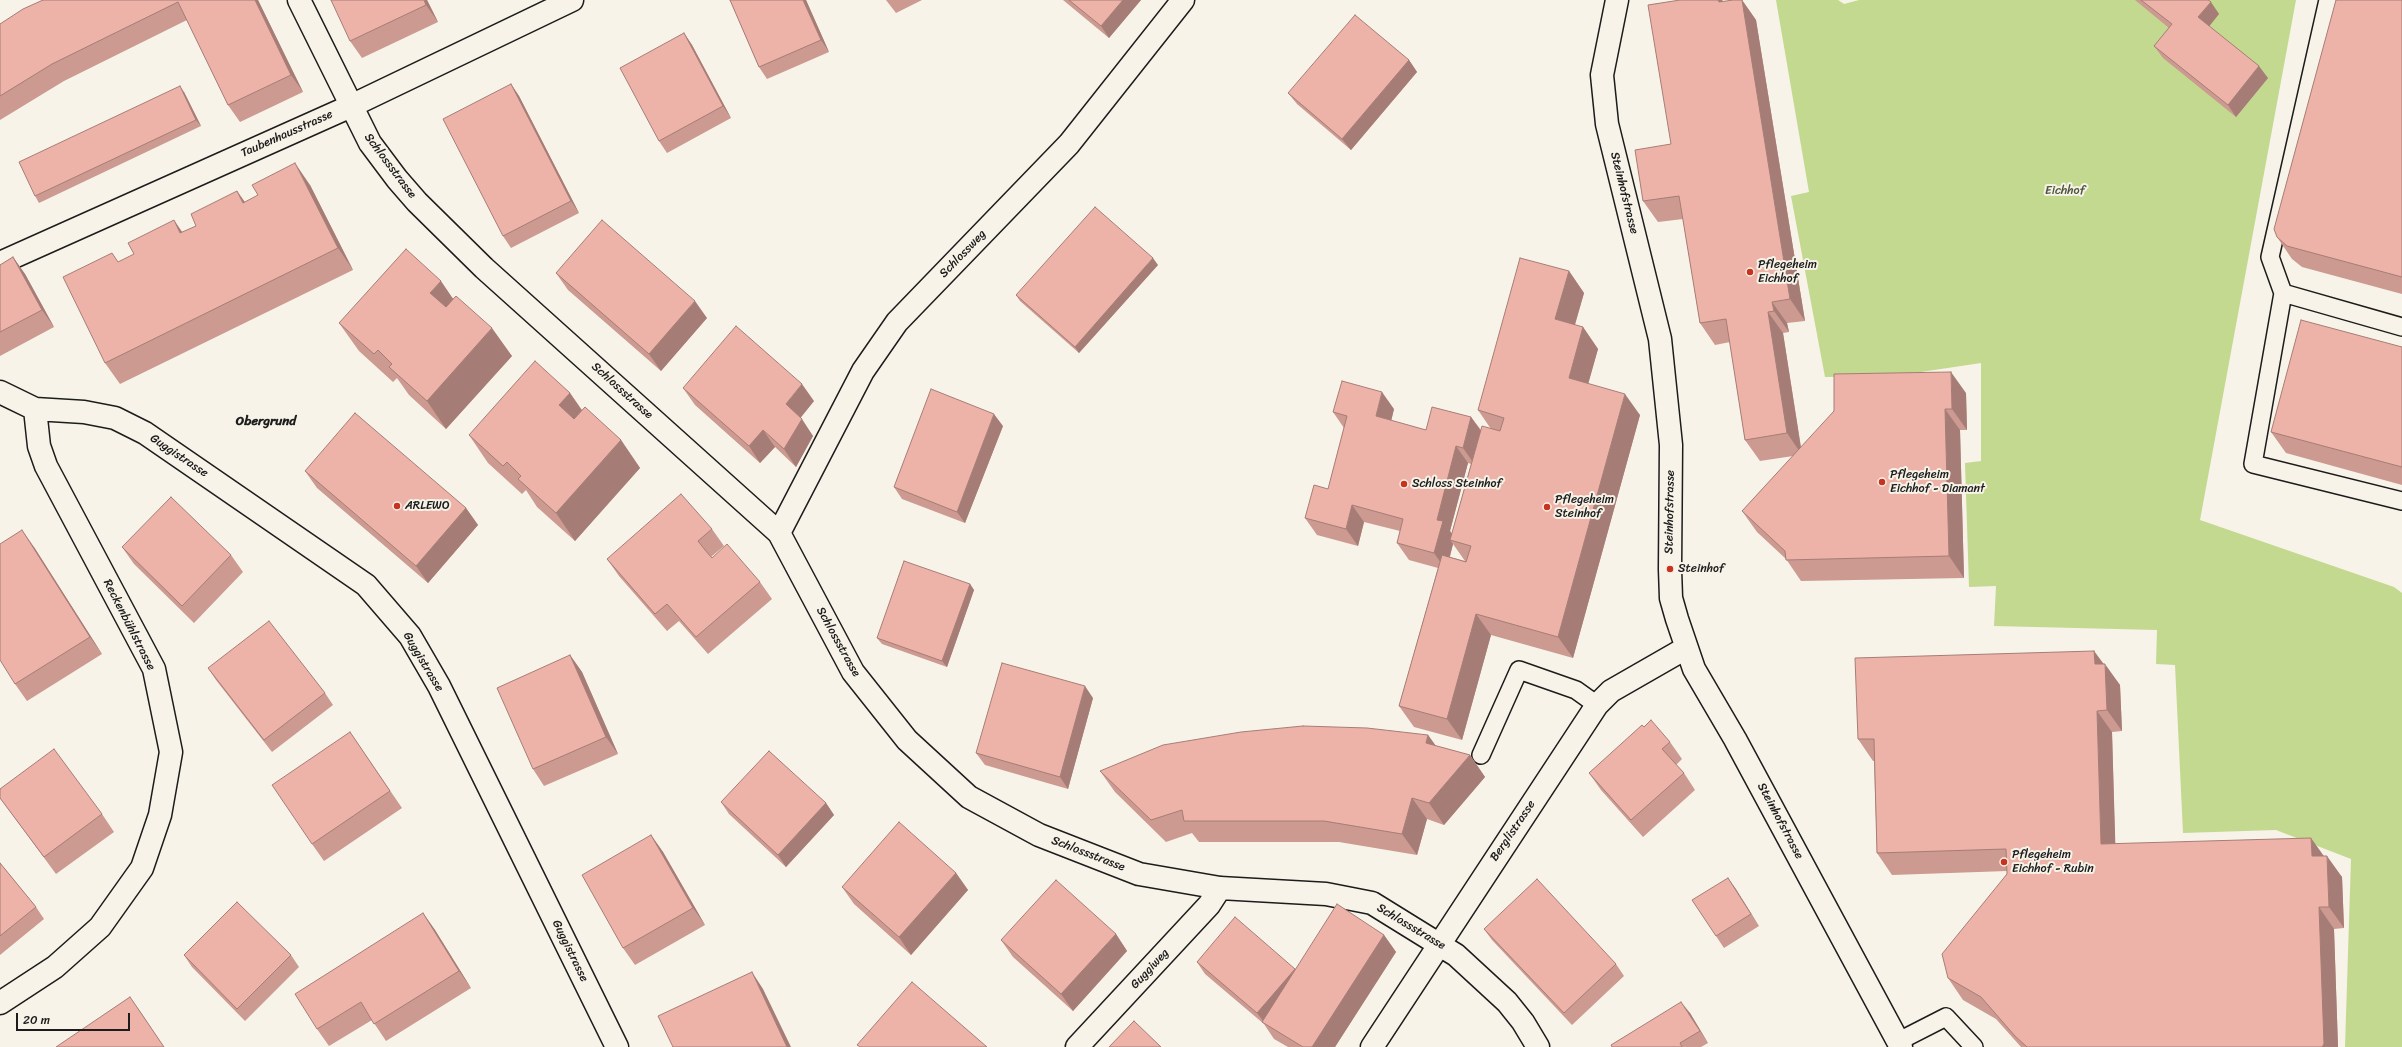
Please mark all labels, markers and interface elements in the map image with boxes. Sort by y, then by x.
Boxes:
street label: Taubenhausstrasse [239,107,335,161]
street label: Schlossstrasse [361,131,419,201]
street label: Steinhofstrasse [1607,150,1641,236]
park label: Eichhof [2045,184,2085,198]
street label: Schlossweg [937,227,989,281]
place label: Pflegeheim Eichhof [1758,258,1817,286]
marker: Pflegeheim Eichhof [1745,267,1755,277]
street label: Schlossstrasse [588,360,656,422]
district label: Obergrund [236,414,296,430]
street label: Guggistrasse [147,431,211,481]
place label: Pflegeheim Eichhof - Diamant [1890,468,1985,496]
street label: Steinhofstrasse [1662,470,1678,554]
place label: Schloss Steinhof [1412,477,1502,491]
marker: Pflegeheim Eichhof - Diamant [1877,477,1887,487]
marker: Schloss Steinhof [1399,479,1409,489]
place label: Pflegeheim Steinhof [1555,493,1614,521]
place label: ARLEWO [405,499,450,513]
marker: ARLEWO [392,501,402,511]
marker: Pflegeheim Steinhof [1542,502,1552,512]
place label: Steinhof [1678,562,1724,576]
marker: Steinhof [1665,564,1675,574]
street label: Reckenbühlstrasse [100,577,158,673]
street label: Schlossstrasse [813,605,863,679]
street label: Guggistrasse [400,630,446,694]
street label: Steinhofstrasse [1754,780,1806,862]
street label: Berglistrasse [1487,798,1539,864]
street label: Schlossstrasse [1049,833,1127,875]
place label: Pflegeheim Eichhof - Rubin [2012,848,2094,876]
marker: Pflegeheim Eichhof - Rubin [1999,857,2009,867]
street label: Schlossstrasse [1374,901,1448,953]
street label: Guggistrasse [549,918,591,984]
street label: Guggiweg [1128,946,1172,992]
scale bar [18,1005,132,1031]
text: 20 m [23,1009,50,1031]

